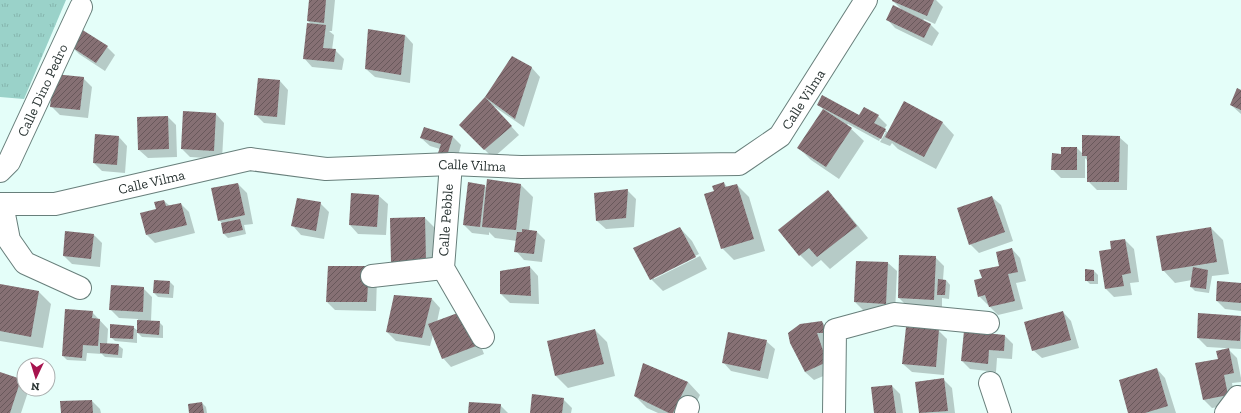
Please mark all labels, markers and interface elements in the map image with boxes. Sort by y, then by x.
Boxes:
street label: Calle Dino Pedro [14,41,71,139]
street label: Calle Vilma [778,66,829,133]
street label: Calle Vilma [438,155,507,175]
street label: Calle Vilma [116,166,187,198]
street label: Calle Pebble [435,183,457,257]
north arrow [16,357,56,397]
text: N [30,380,40,393]

